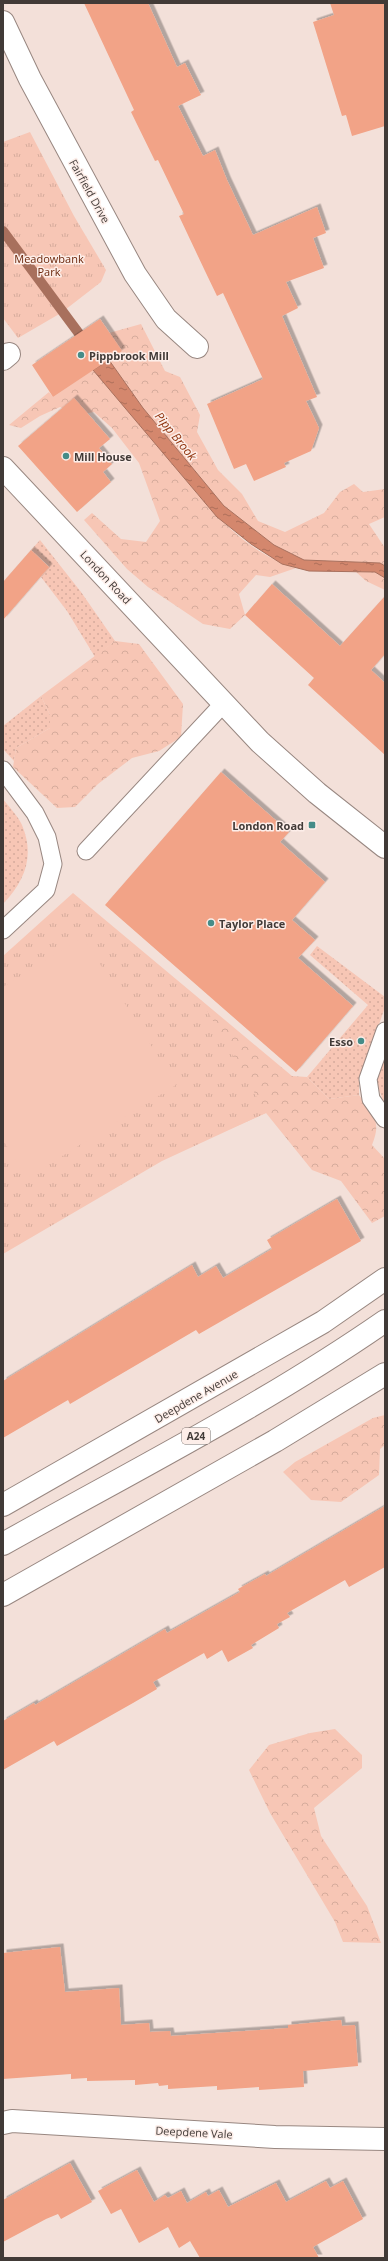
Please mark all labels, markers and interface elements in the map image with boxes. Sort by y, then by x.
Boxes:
street label: Fairfield Drive [66,156,114,226]
park label: Meadowbank Park [14,251,84,279]
place label: Pippbrook Mill [89,348,169,363]
marker: Pippbrook Mill [76,350,86,360]
water label: Pipp Brook [151,408,202,465]
place label: Mill House [74,449,132,464]
marker: Mill House [61,451,71,461]
street label: London Road [77,547,135,607]
place label: London Road [232,818,304,833]
marker: London Road [307,820,317,830]
place label: Taylor Place [219,916,286,931]
marker: Taylor Place [206,918,216,928]
place label: Esso [329,1034,353,1049]
marker: Esso [356,1036,366,1046]
street label: Deepdene Avenue [152,1366,240,1426]
road number: A24 [182,1428,210,1444]
street label: Deepdene Vale [155,2122,233,2142]

